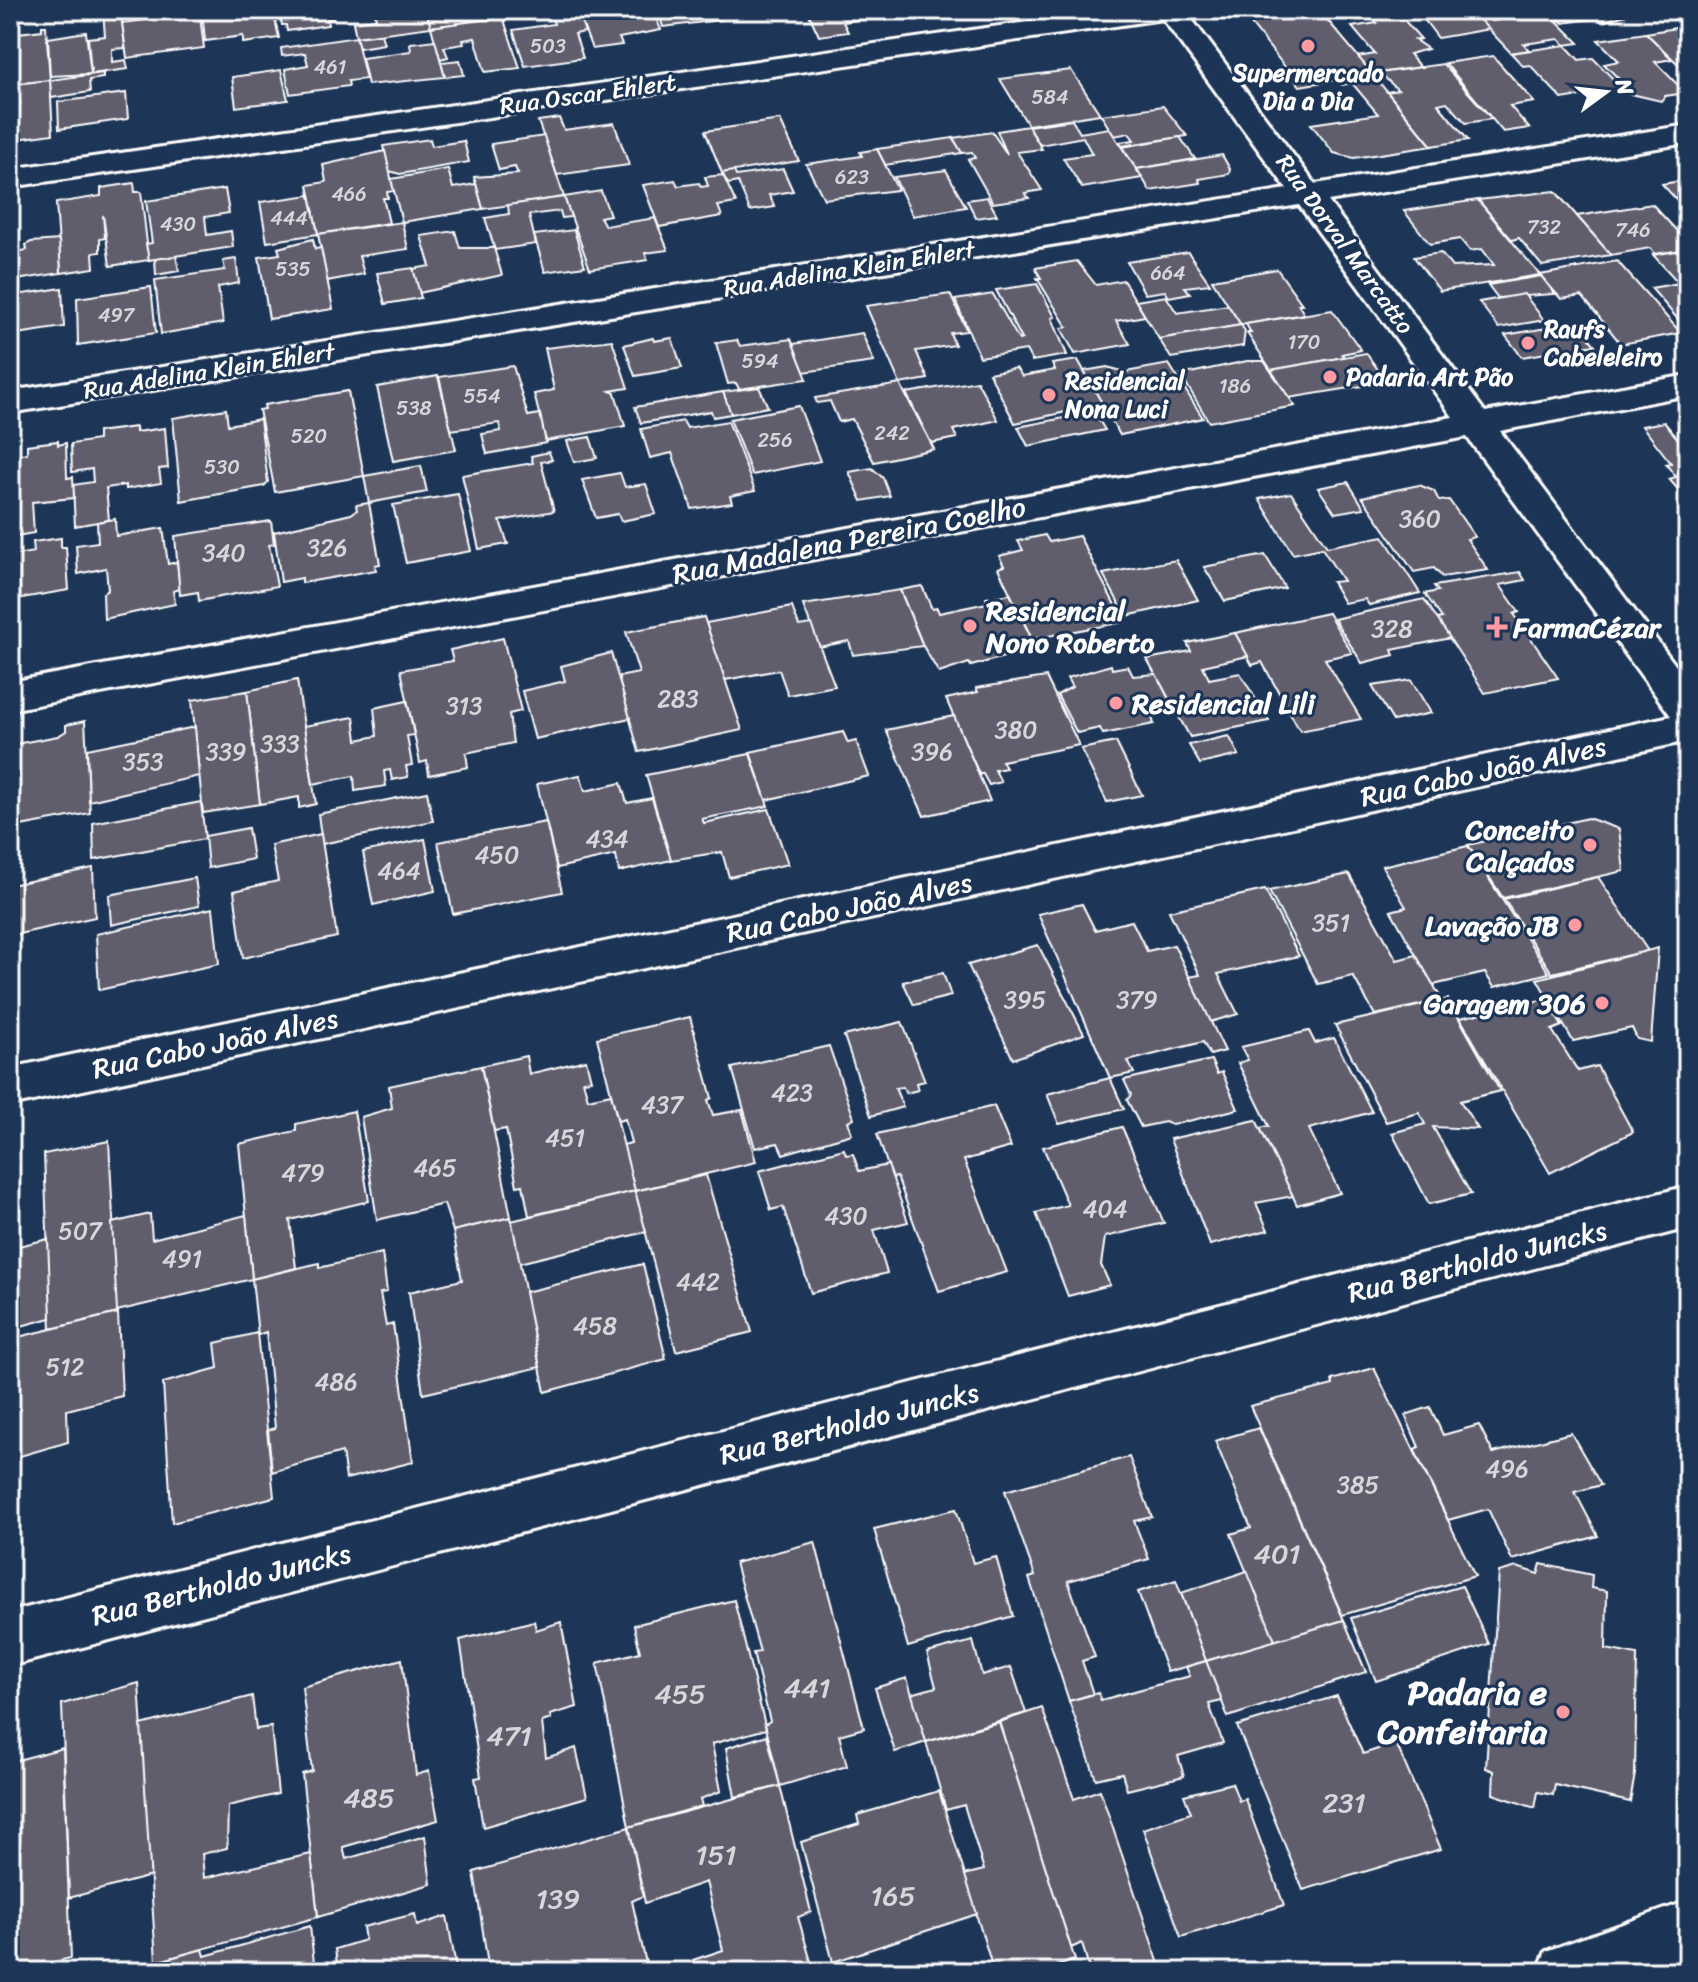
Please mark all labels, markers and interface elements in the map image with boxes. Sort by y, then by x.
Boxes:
house number: 503 [530,29,566,64]
marker: Supermercado Dia a Dia [1299,37,1317,55]
house number: 461 [314,50,346,85]
place label: Supermercado Dia a Dia [1231,52,1385,122]
north arrow [1566,52,1646,132]
street label: Rua Oscar Ehlert [497,61,679,127]
text: N [1604,74,1646,100]
house number: 584 [1032,80,1068,115]
street label: Rua Dorval Marcatto [1265,144,1425,344]
house number: 623 [835,160,869,195]
house number: 466 [331,177,367,212]
house number: 444 [270,201,308,236]
house number: 430 [160,207,196,242]
house number: 732 [1527,210,1561,245]
house number: 746 [1615,213,1651,248]
street label: Rua Adelina Klein Ehlert [720,228,979,310]
house number: 535 [275,252,311,287]
house number: 664 [1150,256,1186,291]
house number: 497 [98,298,136,333]
place label: Raufs Cabeleleiro [1543,308,1663,378]
house number: 170 [1288,325,1320,360]
street label: Rua Adelina Klein Ehlert [80,330,339,412]
marker: Raufs Cabeleleiro [1519,334,1537,352]
house number: 594 [742,344,779,379]
place label: Padaria Art Pão [1346,356,1514,398]
place label: Residencial Nona Luci [1064,360,1185,430]
marker: Padaria Art Pão [1321,368,1339,386]
house number: 186 [1219,369,1251,404]
house number: 554 [464,379,500,414]
marker: Residencial Nona Luci [1040,386,1058,404]
house number: 538 [396,391,432,426]
house number: 242 [874,416,910,451]
house number: 520 [291,419,327,454]
house number: 256 [757,423,793,458]
house number: 530 [204,450,240,485]
street label: Rua Madalena Pereira Coelho [668,482,1030,599]
house number: 360 [1399,498,1441,540]
house number: 326 [307,527,347,569]
house number: 340 [202,532,246,574]
place label: Residencial Nono Roberto [985,586,1155,667]
place label: FarmaCézar [1512,603,1663,652]
house number: 328 [1371,608,1413,650]
marker: Residencial Nono Roberto [961,617,979,635]
marker: FarmaCézar [1488,618,1506,636]
house number: 283 [657,678,699,720]
place label: Residencial Lili [1131,679,1316,728]
house number: 313 [446,685,482,727]
marker: Residencial Lili [1107,694,1125,712]
house number: 380 [995,709,1037,751]
street label: Rua Cabo João Alves [1356,721,1611,821]
house number: 333 [260,723,300,765]
house number: 339 [205,731,247,773]
house number: 396 [911,731,953,773]
house number: 353 [122,741,164,783]
place label: Conceito Calçados [1465,805,1575,886]
house number: 434 [585,818,629,860]
house number: 450 [475,834,519,876]
marker: Conceito Calçados [1581,836,1599,854]
house number: 464 [377,850,421,892]
street label: Rua Cabo João Alves [722,857,977,957]
place label: Lavação JB [1425,901,1559,950]
house number: 351 [1312,902,1350,944]
marker: Lavação JB [1566,916,1584,934]
house number: 395 [1004,979,1046,1021]
house number: 379 [1116,979,1158,1021]
place label: Garagem 306 [1424,979,1586,1028]
street label: Rua Cabo João Alves [88,993,343,1093]
marker: Garagem 306 [1593,994,1611,1012]
house number: 423 [771,1072,813,1114]
house number: 437 [641,1084,684,1126]
house number: 451 [545,1117,585,1159]
house number: 465 [413,1147,457,1189]
house number: 479 [281,1152,325,1194]
house number: 404 [1082,1188,1128,1230]
house number: 430 [824,1195,868,1237]
street label: Rua Bertholdo Juncks [1342,1205,1612,1317]
house number: 507 [58,1210,103,1252]
house number: 491 [162,1238,202,1280]
house number: 442 [676,1261,720,1303]
house number: 458 [573,1305,617,1347]
house number: 512 [46,1346,85,1388]
house number: 486 [314,1361,358,1403]
street label: Rua Bertholdo Juncks [714,1367,984,1479]
house number: 496 [1485,1448,1529,1490]
house number: 385 [1337,1464,1379,1506]
street label: Rua Bertholdo Juncks [86,1528,356,1640]
house number: 401 [1253,1529,1301,1578]
house number: 441 [783,1663,831,1712]
place label: Padaria e Confeitaria [1376,1663,1548,1762]
house number: 455 [654,1669,706,1718]
marker: Padaria e Confeitaria [1554,1703,1572,1721]
house number: 471 [486,1711,532,1760]
house number: 485 [343,1773,395,1822]
house number: 231 [1322,1778,1366,1827]
house number: 151 [695,1830,737,1879]
house number: 165 [870,1871,916,1920]
house number: 139 [536,1874,580,1923]

